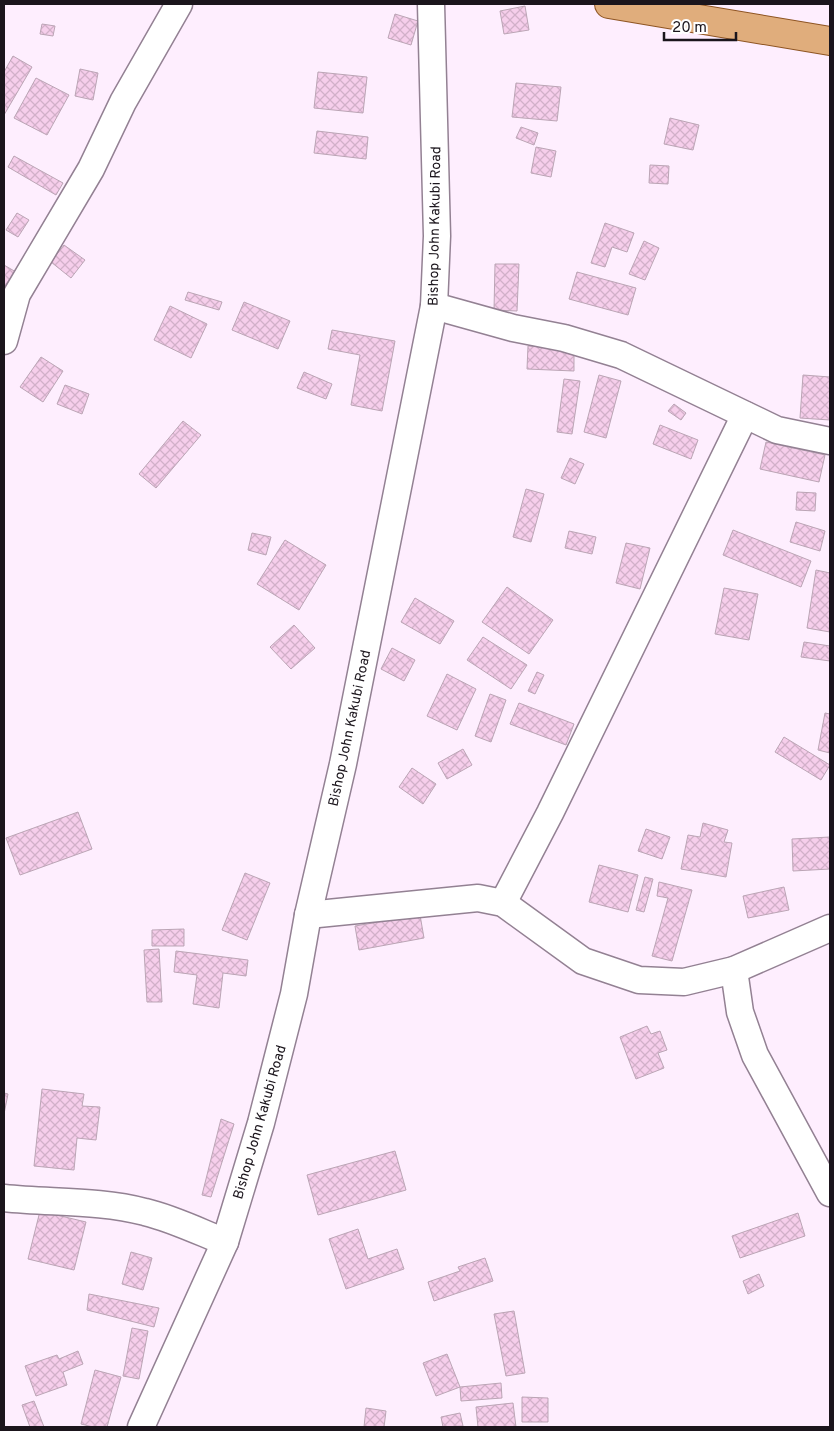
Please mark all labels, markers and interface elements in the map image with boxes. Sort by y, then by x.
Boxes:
scale bar [664,10,736,42]
text: 20 m [672,19,707,38]
street label: Bishop John Kakubi Road [426,146,445,306]
street label: Bishop John Kakubi Road [326,648,375,808]
street label: Bishop John Kakubi Road [230,1043,291,1201]

